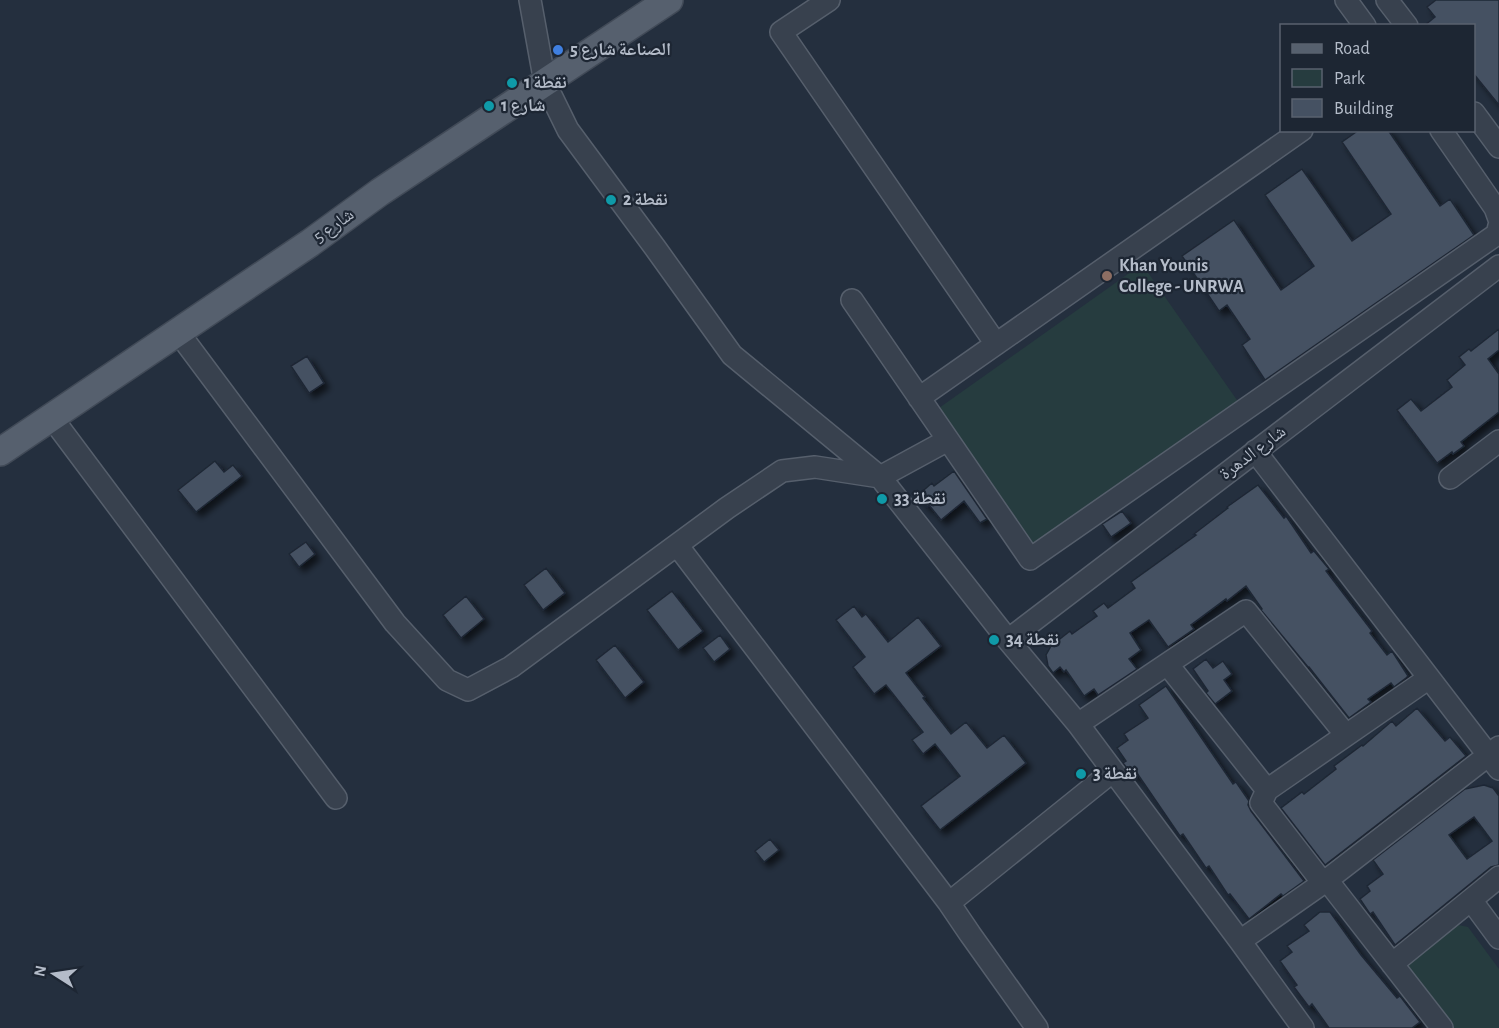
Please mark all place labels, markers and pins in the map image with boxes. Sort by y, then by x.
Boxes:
place label: الصناعة شارع 5 [570,41,671,60]
marker: الصناعة شارع 5 [551,43,565,57]
place label: نقطة 1 [524,74,567,92]
marker: نقطة 1 [505,76,519,90]
place label: شارع 1 [501,97,546,116]
marker: شارع 1 [482,99,496,113]
place label: نقطة 2 [623,191,668,209]
marker: نقطة 2 [604,193,618,207]
place label: Khan Younis College - UNRWA [1119,257,1244,296]
marker: Khan Younis College - UNRWA [1100,269,1114,283]
place label: نقطة 33 [894,490,946,508]
marker: نقطة 33 [875,492,889,506]
place label: نقطة 34 [1006,631,1059,649]
marker: نقطة 34 [987,633,1001,647]
place label: نقطة 3 [1093,765,1137,783]
marker: نقطة 3 [1074,767,1088,781]

